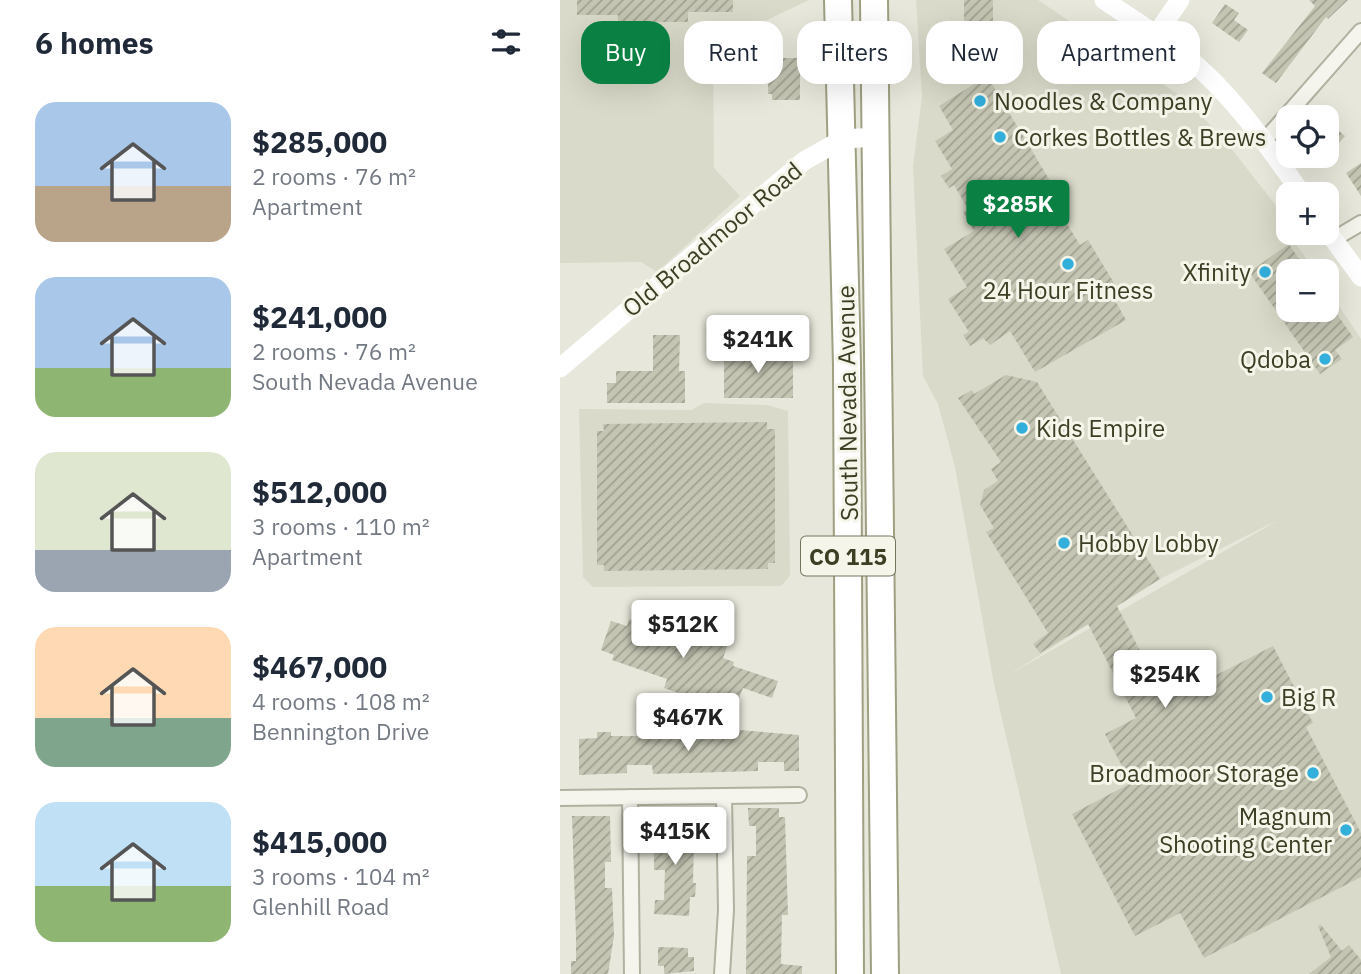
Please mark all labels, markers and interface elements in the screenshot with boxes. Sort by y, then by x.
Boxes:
chip: Buy [581,21,670,84]
chip: Rent [684,21,783,84]
chip: Filters [797,21,912,84]
chip: New [926,21,1023,84]
chip: Apartment [1037,21,1200,84]
text: 6 homes [35,23,154,62]
icon: filters [487,23,525,61]
place label: Noodles & Company [994,85,1213,117]
marker: Noodles & Company [972,93,988,109]
map controls [1276,105,1339,322]
button: locate [1276,105,1339,168]
place label: Corkes Bottles & Brews [1014,121,1267,153]
text: $285,000 [252,122,387,161]
marker: Corkes Bottles & Brews [992,129,1008,145]
icon: home [91,130,175,214]
street label: Old Broadmoor Road [615,154,809,324]
text: 2 rooms · 76 m² [252,161,416,191]
pin: $285K [969,180,1067,240]
button: + [1276,182,1339,245]
text: $285K [982,188,1054,218]
text: Apartment [252,191,363,221]
marker: 24 Hour Fitness [1060,256,1076,272]
place label: Xfinity [1183,256,1251,288]
button: − [1276,259,1339,322]
marker: Xfinity [1257,264,1273,280]
place label: 24 Hour Fitness [983,274,1153,306]
street label: South Nevada Avenue [829,285,865,521]
text: $241,000 [252,297,387,336]
icon: home [91,305,175,389]
pin: $241K [709,316,807,375]
text: $241K [722,323,794,353]
text: 2 rooms · 76 m² [252,336,416,366]
place label: Qdoba [1240,343,1311,375]
marker: Qdoba [1317,351,1333,367]
text: South Nevada Avenue [252,366,478,396]
place label: Kids Empire [1036,412,1165,444]
marker: Kids Empire [1014,420,1030,436]
text: $512,000 [252,472,387,511]
icon: home [91,480,175,564]
text: 3 rooms · 110 m² [252,511,430,541]
place label: Hobby Lobby [1078,527,1219,559]
marker: Hobby Lobby [1056,535,1072,551]
road number: CO 115 [801,536,895,576]
text: Apartment [252,541,363,571]
pin: $512K [634,600,732,660]
text: $512K [647,608,719,638]
text: $467,000 [252,647,387,686]
pin: $254K [1116,650,1214,710]
icon: home [91,655,175,739]
text: $254K [1129,658,1201,688]
place label: Big R [1281,681,1336,713]
text: 4 rooms · 108 m² [252,686,430,716]
marker: Big R [1259,689,1275,705]
pin: $467K [639,694,737,753]
text: $467K [652,701,724,731]
text: Bennington Drive [252,716,429,746]
place label: Broadmoor Storage [1089,757,1299,789]
marker: Broadmoor Storage [1305,765,1321,781]
place label: Magnum Shooting Center [1159,800,1332,860]
pin: $415K [626,808,724,867]
text: $415K [639,815,711,845]
text: $415,000 [252,822,387,861]
marker: Magnum Shooting Center [1338,822,1354,838]
icon: home [91,830,175,914]
text: 3 rooms · 104 m² [252,861,430,891]
text: Glenhill Road [252,891,389,921]

